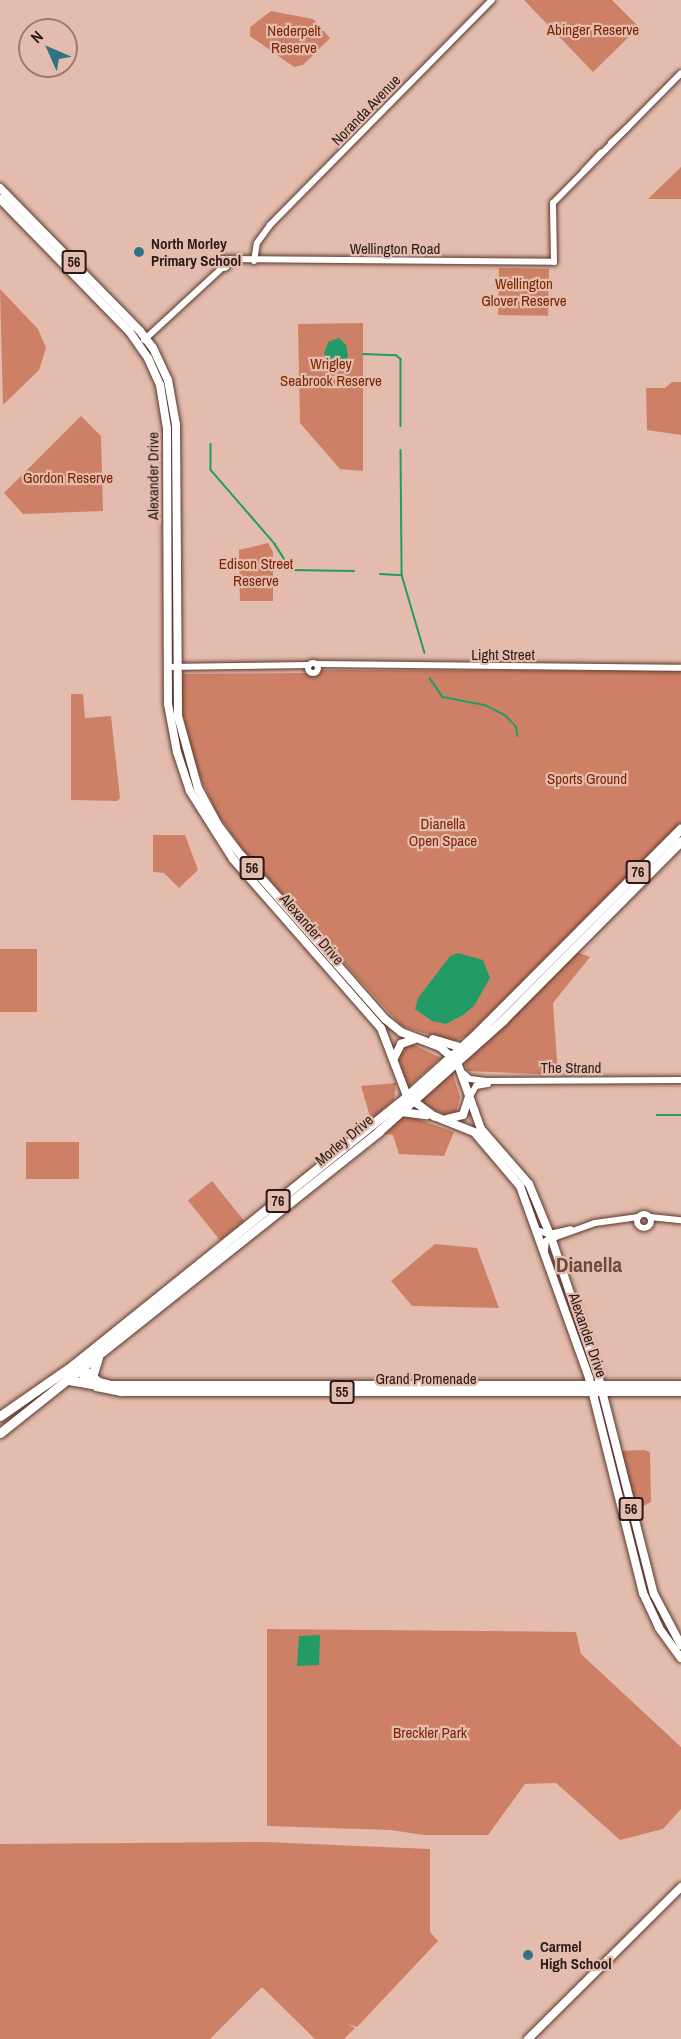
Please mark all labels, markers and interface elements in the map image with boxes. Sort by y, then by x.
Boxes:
north arrow [18,18,78,78]
park label: Nederpelt Reserve [267,21,321,56]
park label: Abinger Reserve [547,21,639,39]
text: N [26,26,48,48]
street label: Noranda Avenue [328,71,404,149]
place label: North Morley Primary School [151,234,241,269]
street label: Wellington Road [350,240,440,258]
marker: North Morley Primary School [132,245,146,259]
road number: 56 [60,251,88,273]
park label: Wellington Glover Reserve [481,274,567,309]
park label: Wrigley Seabrook Reserve [280,354,382,389]
street label: Alexander Drive [144,432,162,520]
park label: Gordon Reserve [23,469,113,487]
park label: Edison Street Reserve [219,554,293,589]
street label: Light Street [471,646,535,664]
park label: Sports Ground [547,770,627,788]
park label: Dianella Open Space [409,814,477,849]
road number: 56 [238,857,266,879]
road number: 76 [624,861,652,883]
street label: Alexander Drive [276,890,348,968]
street label: The Strand [541,1059,601,1077]
street label: Morley Drive [312,1111,376,1169]
road number: 76 [264,1190,292,1212]
district label: Dianella [556,1252,622,1278]
street label: Alexander Drive [565,1290,611,1380]
street label: Grand Promenade [375,1370,477,1388]
road number: 55 [328,1381,356,1403]
road number: 56 [618,1498,644,1520]
park label: Breckler Park [393,1724,467,1742]
place label: Carmel High School [540,1937,612,1972]
marker: Carmel High School [521,1948,535,1962]

